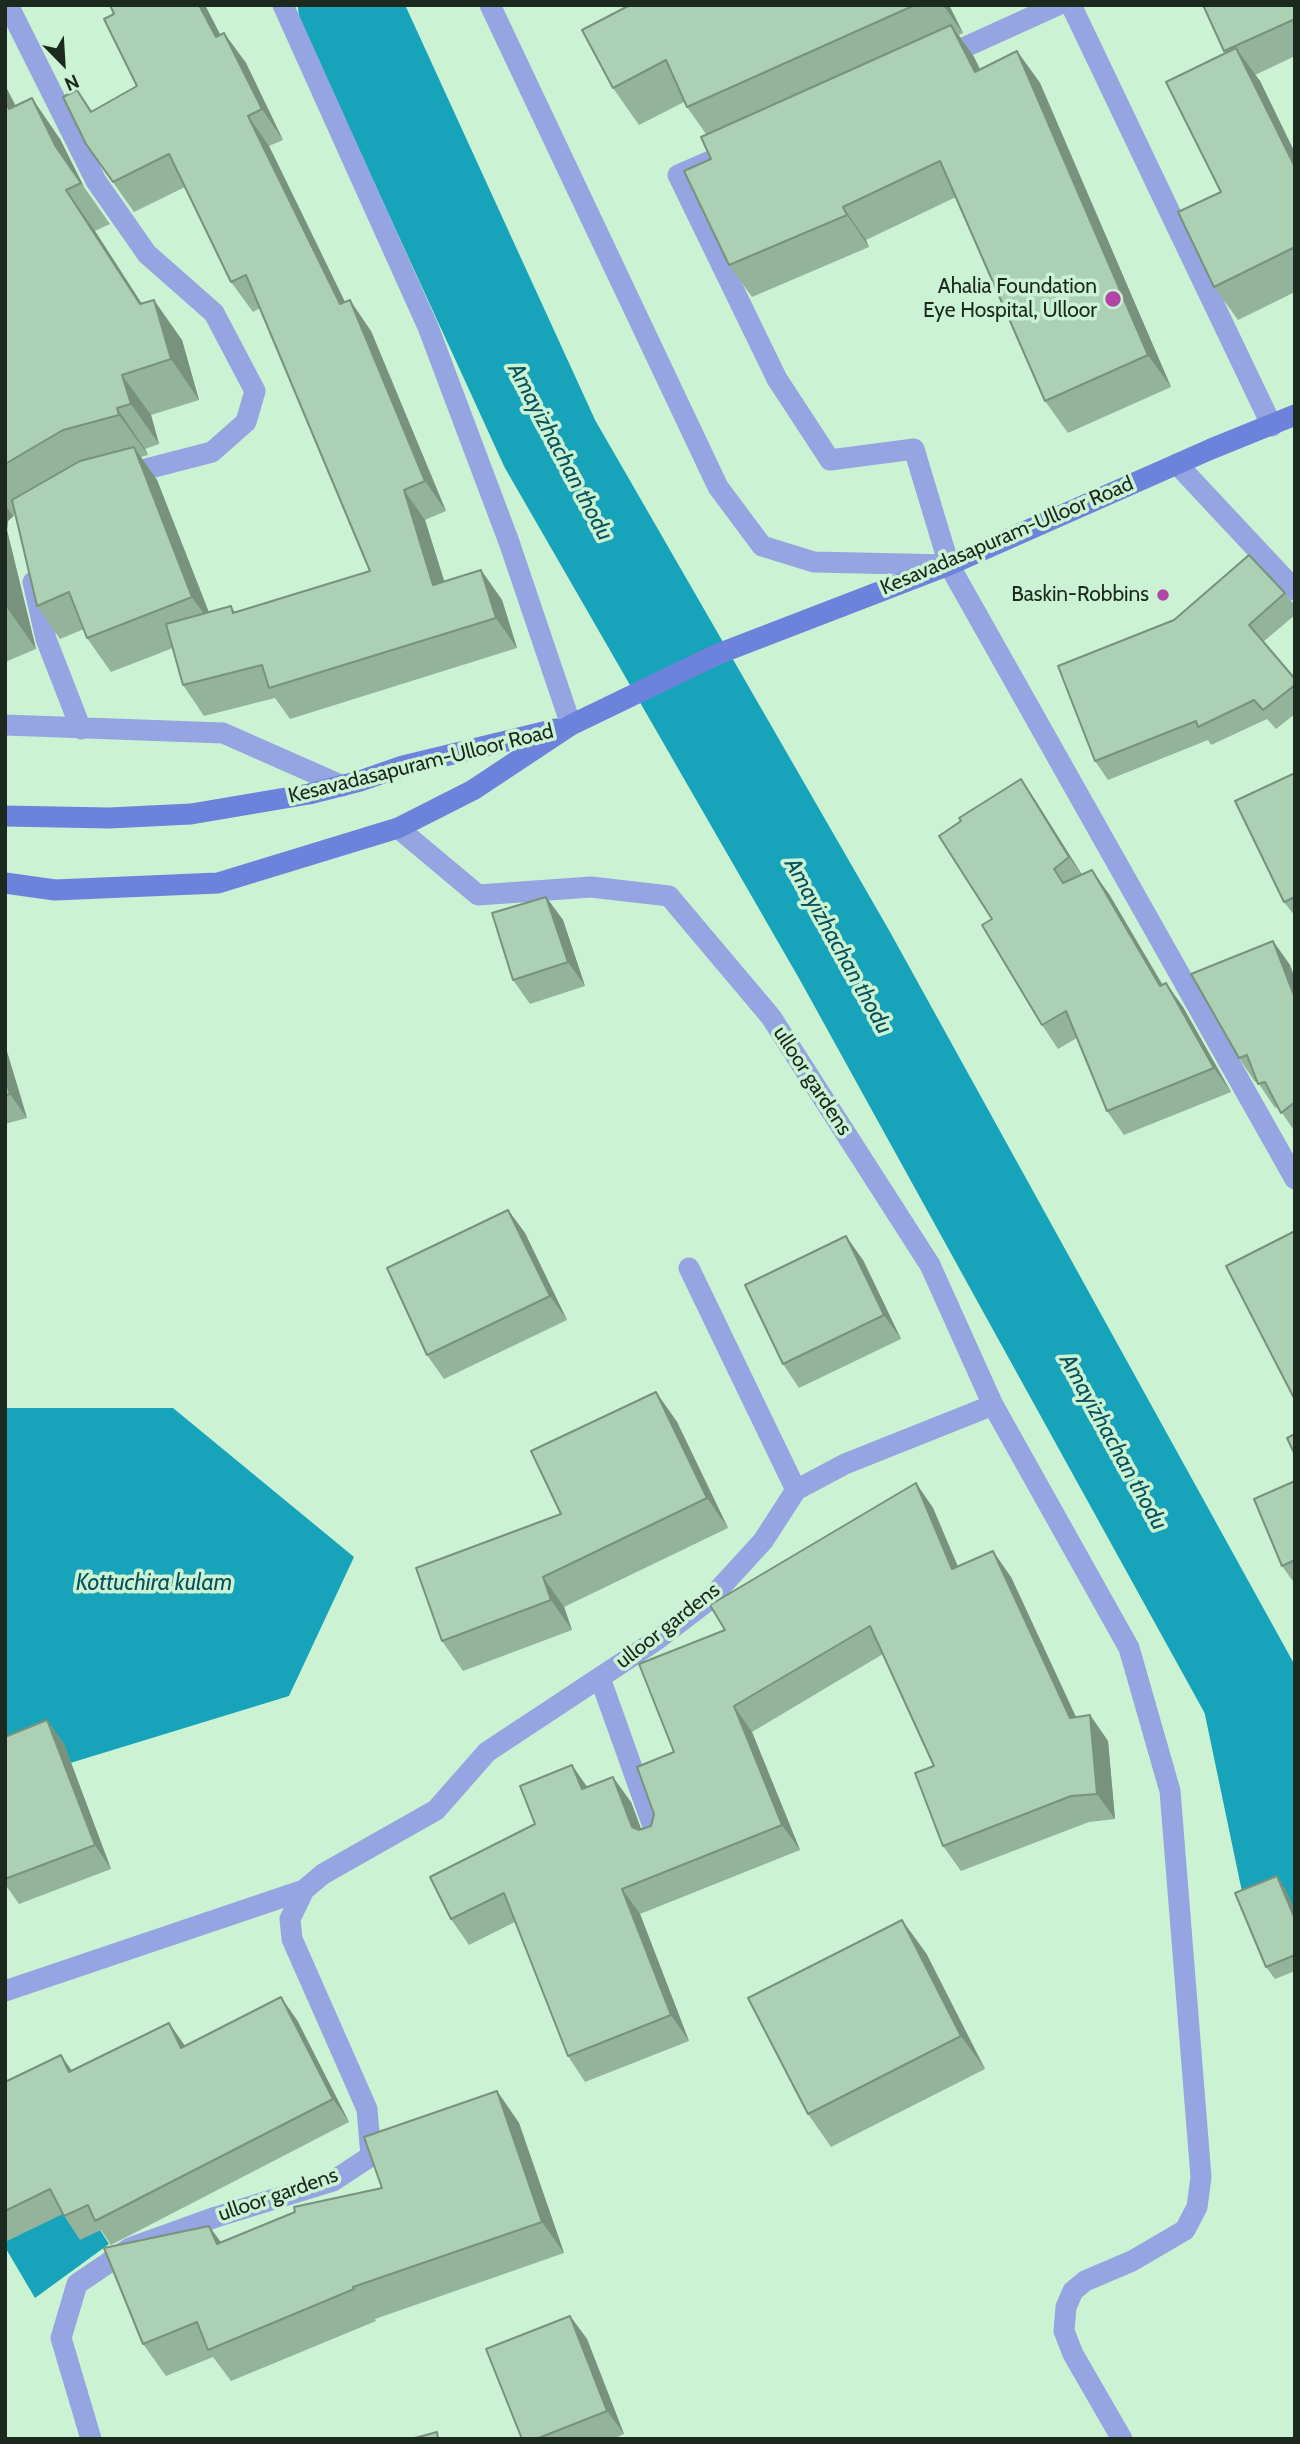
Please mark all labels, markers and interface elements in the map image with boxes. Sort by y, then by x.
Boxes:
north arrow [28,28,98,98]
text: N [61,69,83,96]
place label: Ahalia Foundation Eye Hospital, Ulloor [923,274,1097,324]
marker: Ahalia Foundation Eye Hospital, Ulloor [1103,289,1123,309]
water label: Amayizhachan thodu [502,359,618,545]
street label: Kesavadasapuram-Ulloor Road [877,471,1137,601]
place label: Baskin-Robbins [1011,582,1149,608]
marker: Baskin-Robbins [1155,587,1171,603]
street label: Kesavadasapuram-Ulloor Road [286,719,556,809]
water label: Amayizhachan thodu [778,853,898,1039]
street label: ulloor gardens [767,1022,857,1140]
water label: Amayizhachan thodu [1053,1349,1173,1535]
water label: Kottuchira kulam [76,1569,232,1597]
street label: ulloor gardens [611,1578,725,1674]
street label: ulloor gardens [215,2163,341,2227]

